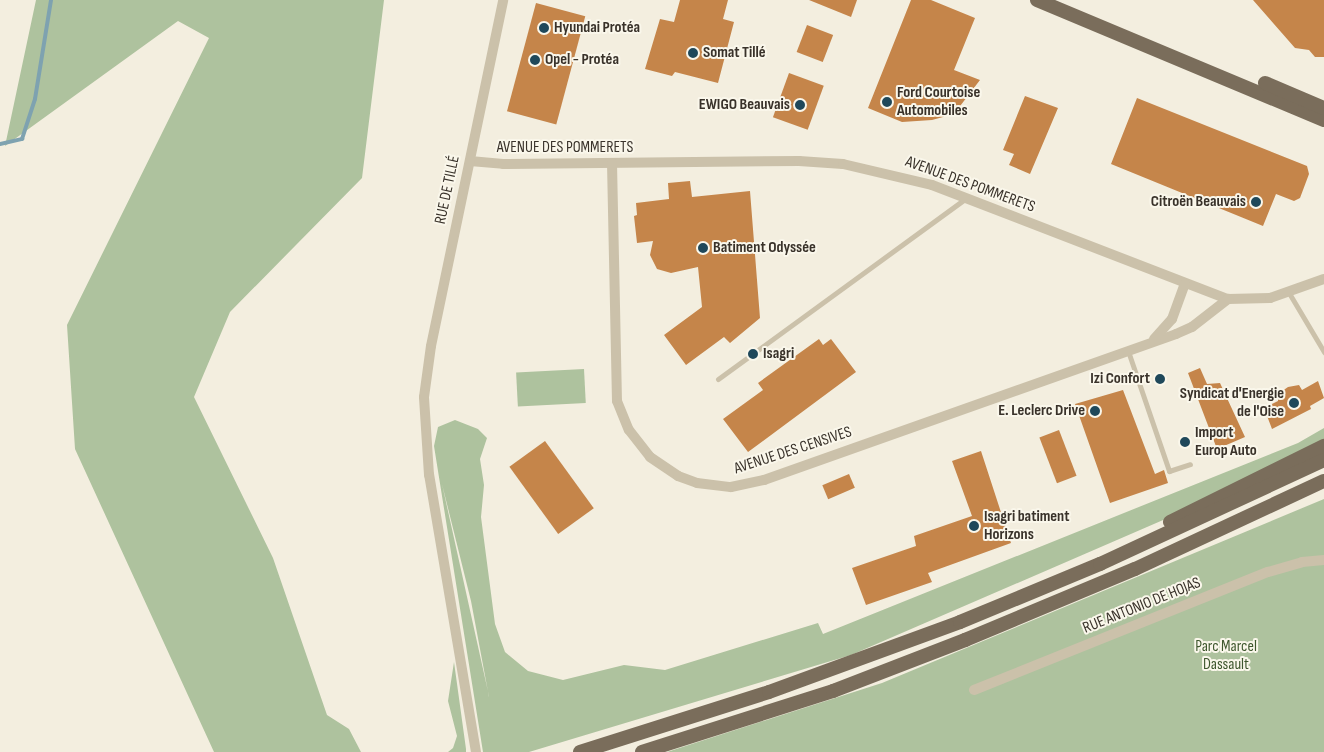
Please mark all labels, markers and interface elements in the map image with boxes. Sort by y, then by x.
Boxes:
place label: Hyundai Protéa [554,18,640,38]
marker: Hyundai Protéa [538,22,550,34]
place label: Somat Tillé [703,43,766,63]
marker: Somat Tillé [687,47,699,59]
place label: Opel - Protéa [545,50,619,70]
marker: Opel - Protéa [529,54,541,66]
place label: Ford Courtoise Automobiles [897,83,980,121]
place label: EWIGO Beauvais [699,95,790,115]
marker: Ford Courtoise Automobiles [881,96,893,108]
marker: EWIGO Beauvais [794,99,806,111]
street label: AVENUE DES POMMERETS [497,138,633,158]
street label: AVENUE DES POMMERETS [902,153,1038,217]
street label: RUE DE TILLÉ [431,154,465,226]
place label: Citroën Beauvais [1151,192,1246,212]
marker: Citroën Beauvais [1250,196,1262,208]
place label: Batiment Odyssée [713,238,816,258]
marker: Batiment Odyssée [697,242,709,254]
place label: Isagri [763,344,794,364]
marker: Isagri [747,348,759,360]
place label: Izi Confort [1090,369,1150,389]
marker: Izi Confort [1154,373,1166,385]
place label: Syndicat d'Energie de l'Oise [1180,384,1284,422]
marker: Syndicat d'Energie de l'Oise [1288,397,1300,409]
place label: E. Leclerc Drive [998,401,1085,421]
marker: E. Leclerc Drive [1089,405,1101,417]
street label: AVENUE DES CENSIVES [732,423,854,479]
place label: Import Europ Auto [1195,423,1257,461]
marker: Import Europ Auto [1179,436,1191,448]
place label: Isagri batiment Horizons [984,507,1070,545]
marker: Isagri batiment Horizons [968,520,980,532]
street label: RUE ANTONIO DE HOJAS [1080,574,1204,638]
park label: Parc Marcel Dassault [1195,637,1257,675]

